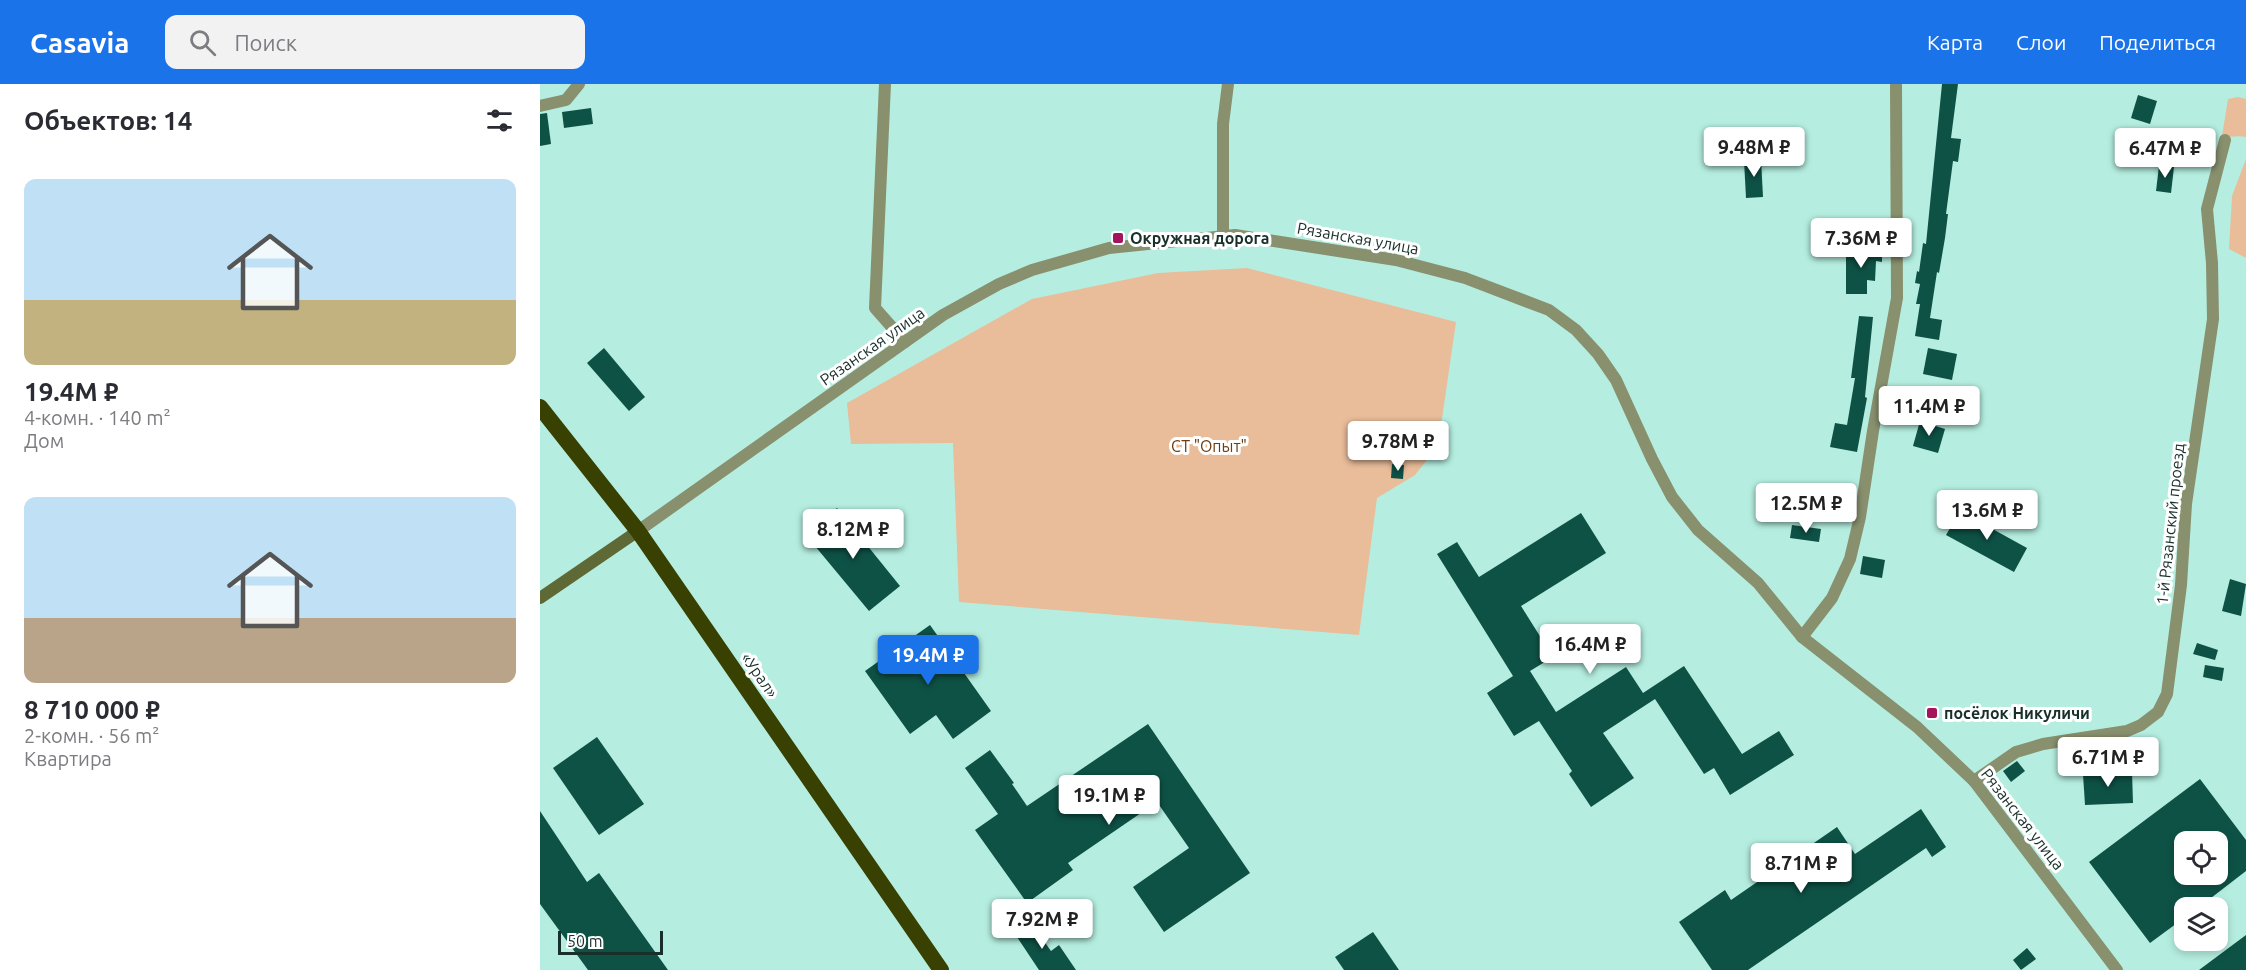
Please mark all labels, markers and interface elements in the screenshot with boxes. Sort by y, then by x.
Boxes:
search box [165,15,585,69]
icon: search [186,26,219,59]
text: Casavia [30,27,129,58]
text: Поиск [234,30,297,55]
text: Карта [1927,30,1983,54]
text: Слои [2016,30,2066,54]
text: Поделиться [2099,30,2216,54]
icon: filters [483,104,516,137]
text: Объектов: 14 [24,106,192,135]
pin: 9.48M ₽ [1699,127,1809,178]
pin: 6.47M ₽ [2110,128,2220,179]
text: 9.48M ₽ [1718,135,1790,158]
text: 6.47M ₽ [2129,136,2201,159]
icon: home [216,218,324,326]
street label: Рязанская улица [1296,218,1420,258]
pin: 7.36M ₽ [1806,218,1916,269]
text: 7.36M ₽ [1825,226,1897,249]
place label: Окружная дорога [1130,229,1269,247]
marker: Окружная дорога [1111,231,1125,245]
street label: Рязанская улица [816,303,928,389]
text: 19.4M ₽ [24,377,118,406]
pin: 11.4M ₽ [1874,386,1984,437]
text: 11.4M ₽ [1893,394,1965,417]
text: 4-комн. · 140 m² [24,406,171,429]
pin: 9.78M ₽ [1343,421,1453,472]
text: Дом [24,429,64,452]
text: 9.78M ₽ [1362,429,1434,452]
park label: СТ "Опыт" [1171,437,1247,455]
street label: 1-й Рязанский проезд [2153,442,2187,606]
pin: 12.5M ₽ [1751,483,1861,534]
pin: 13.6M ₽ [1932,490,2042,541]
text: 12.5M ₽ [1770,491,1842,514]
text: 13.6M ₽ [1951,498,2023,521]
pin: 8.12M ₽ [798,509,908,560]
text: 8.12M ₽ [817,517,889,540]
icon: home [216,536,324,644]
pin: 16.4M ₽ [1535,624,1645,675]
text: 16.4M ₽ [1554,632,1626,655]
pin: 19.4M ₽ [873,635,983,686]
text: 19.4M ₽ [892,643,964,666]
street label: «Урал» [738,649,782,701]
text: 8 710 000 ₽ [24,695,160,724]
place label: посёлок Никуличи [1944,704,2090,722]
marker: посёлок Никуличи [1925,706,1939,720]
text: 2-комн. · 56 m² [24,724,159,747]
pin: 6.71M ₽ [2053,737,2163,788]
text: 6.71M ₽ [2072,745,2144,768]
text: Квартира [24,747,112,770]
street label: Рязанская улица [1978,765,2068,873]
pin: 19.1M ₽ [1054,775,1164,826]
text: 19.1M ₽ [1073,783,1145,806]
map controls [2174,831,2228,951]
button: locate [2174,831,2228,885]
pin: 8.71M ₽ [1746,843,1856,894]
text: 8.71M ₽ [1765,851,1837,874]
button: layers [2174,897,2228,951]
pin: 7.92M ₽ [987,899,1097,950]
text: 7.92M ₽ [1006,907,1078,930]
scale bar [558,928,663,956]
text: 50 m [567,932,603,950]

